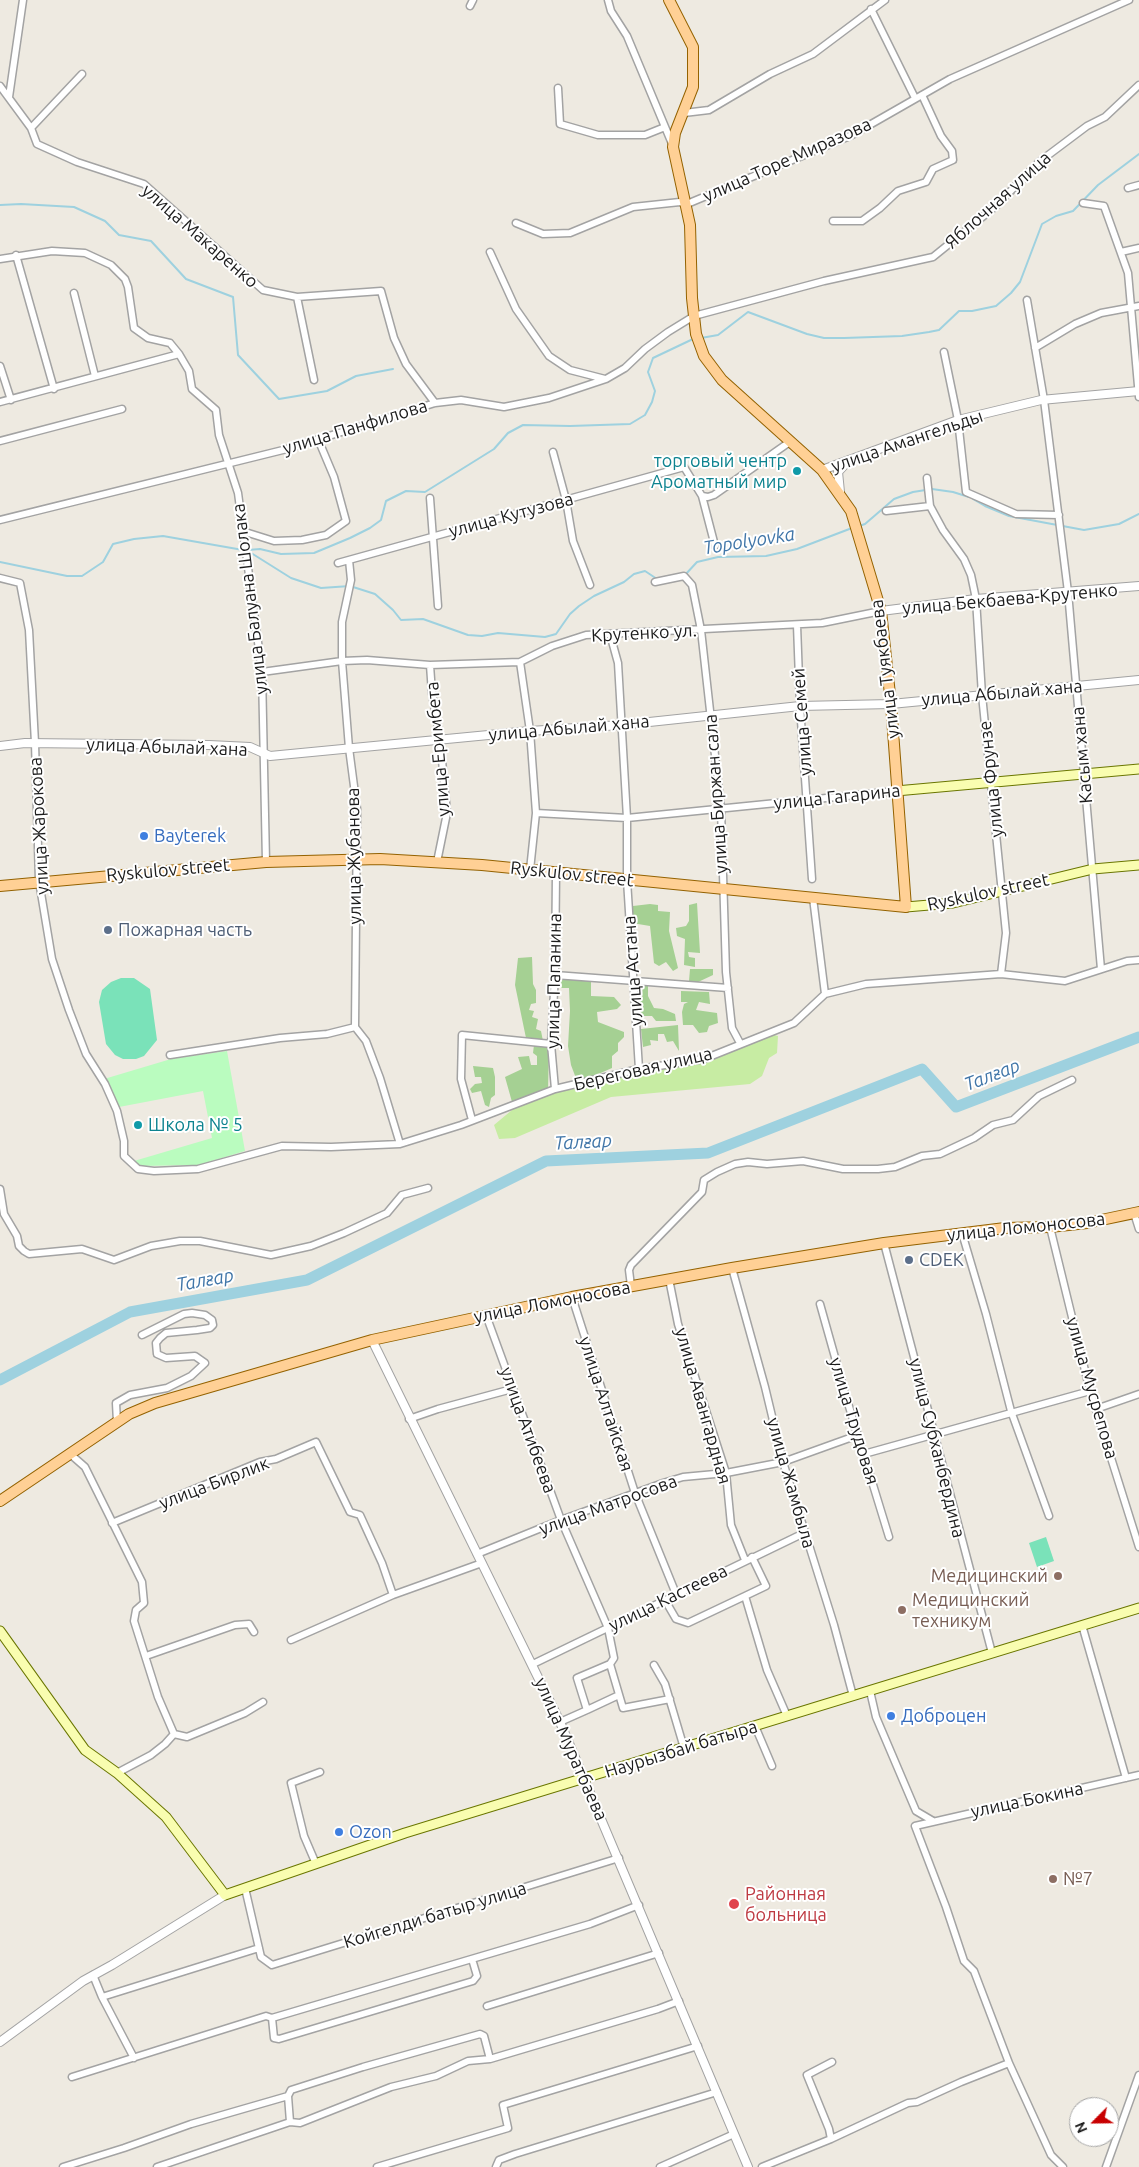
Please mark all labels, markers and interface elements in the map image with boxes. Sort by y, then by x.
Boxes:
street label: улица Торе Миразова [699,113,875,207]
street label: Яблочная улица [941,147,1055,253]
street label: улица Макаренко [137,180,263,292]
street label: улица Панфилова [280,395,430,459]
street label: улица Амангельды [828,405,986,477]
place label: торговый чентр Ароматный мир [651,450,787,492]
marker: торговый чентр Ароматный мир [791,465,803,477]
street label: улица Кутузова [446,488,576,542]
street label: улица Балуана Шолака [228,502,272,696]
water label: Topolyovka [701,522,797,560]
street label: улица Бекбаева-Крутенко [901,579,1119,619]
street label: улица Туякбаева [866,598,904,740]
street label: Крутенко ул. [591,619,697,647]
street label: улица Семей [787,667,817,777]
street label: улица Абылай хана [921,675,1083,711]
street label: улица Еримбета [421,681,455,817]
street label: Касым хана [1067,706,1097,804]
street label: улица Абылай хана [488,710,650,746]
street label: улица Биржан сала [700,713,732,875]
street label: улица Фрунзе [974,720,1008,838]
street label: улица Абылай хана [86,733,248,761]
street label: улица Жарокова [25,757,53,895]
street label: улица Гагарина [772,780,902,814]
street label: улица Жубанова [342,787,366,925]
place label: Bayterek [154,825,226,847]
marker: Bayterek [138,830,150,842]
street label: Ryskulov street [105,854,231,886]
street label: Ryskulov street [509,857,635,891]
street label: Ryskulov street [925,869,1051,915]
street label: улица Папанина [542,913,566,1049]
street label: улица Астана [618,915,648,1027]
place label: Пожарная часть [118,919,252,941]
marker: Пожарная часть [102,924,114,936]
street label: Береговая улица [572,1043,714,1095]
water label: Талғар [961,1054,1023,1096]
place label: Школа № 5 [148,1114,243,1136]
marker: Школа № 5 [132,1119,144,1131]
water label: Талғар [554,1129,612,1155]
street label: улица Ломоносова [946,1208,1106,1246]
place label: CDEK [919,1249,964,1271]
marker: CDEK [903,1254,915,1266]
water label: Талғар [175,1264,235,1296]
street label: улица Ломоносова [472,1276,632,1328]
street label: улица Мусрепова [1061,1315,1123,1461]
street label: улица Авангардная [670,1325,736,1487]
street label: улица Алтайская [574,1334,638,1474]
street label: улица Трудовая [824,1355,884,1487]
street label: улица Субханбердина [904,1356,970,1540]
street label: улица Атибеева [495,1364,561,1496]
street label: улица Жамбыла [762,1415,820,1551]
street label: улица Бирлик [156,1452,272,1514]
street label: улица Матросова [536,1470,680,1540]
street label: улица Кастеева [605,1560,731,1636]
place label: Медицинский [931,1565,1048,1587]
marker: Медицинский [1052,1570,1064,1582]
place label: Медицинский техникум [912,1589,1029,1632]
marker: Медицинский техникум [896,1604,908,1616]
street label: улица Муратбаева [530,1674,612,1824]
place label: Доброцен [901,1705,987,1727]
marker: Доброцен [885,1710,897,1722]
street label: Наурызбай батыра [602,1715,760,1783]
street label: улица Бокина [969,1778,1085,1822]
place label: Ozon [349,1821,392,1843]
marker: Ozon [333,1826,345,1838]
place label: №7 [1063,1868,1093,1890]
marker: №7 [1047,1873,1059,1885]
street label: Койгелди батыр улица [341,1877,529,1953]
place label: Районная больница [745,1883,827,1926]
marker: Районная больница [727,1897,741,1911]
north arrow [1069,2097,1119,2147]
text: N [1072,2120,1091,2135]

